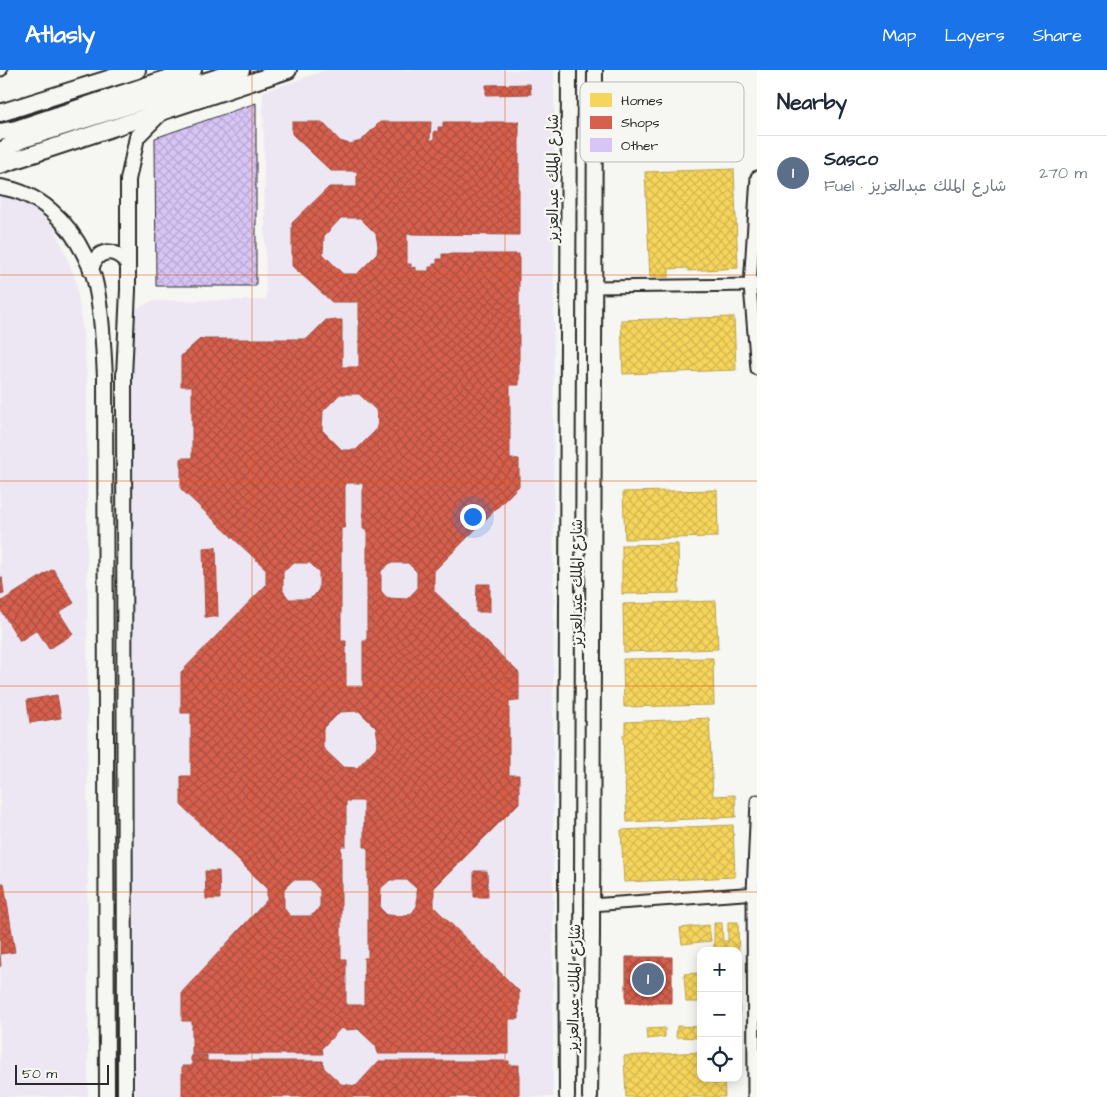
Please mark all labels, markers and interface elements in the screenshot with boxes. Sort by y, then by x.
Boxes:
text: Atlasly [25,18,95,52]
text: Map [882,23,916,48]
text: Layers [944,23,1005,48]
text: Share [1033,23,1082,48]
legend [580,82,744,162]
text: Nearby [777,88,847,117]
text: Homes [621,91,663,111]
text: Shops [621,113,660,133]
street label: شارع الملك عبدالعزيز [543,114,564,244]
text: Other [621,136,659,156]
text: Sasco [824,146,878,173]
text: 1 [792,162,794,184]
text: 270 m [1039,162,1087,184]
text: Fuel · شارع الملك عبدالعزيز [824,175,1006,197]
your location [460,504,486,530]
street label: شارع الملك عبدالعزيز [567,519,588,649]
street label: شارع الملك عبدالعزيز [563,924,586,1054]
map controls [697,947,742,1082]
button: + [697,947,742,992]
pin: 1 [632,960,664,998]
button: − [697,992,742,1037]
button: locate [697,1037,742,1082]
scale bar [15,1062,109,1085]
text: 50 m [22,1064,57,1084]

